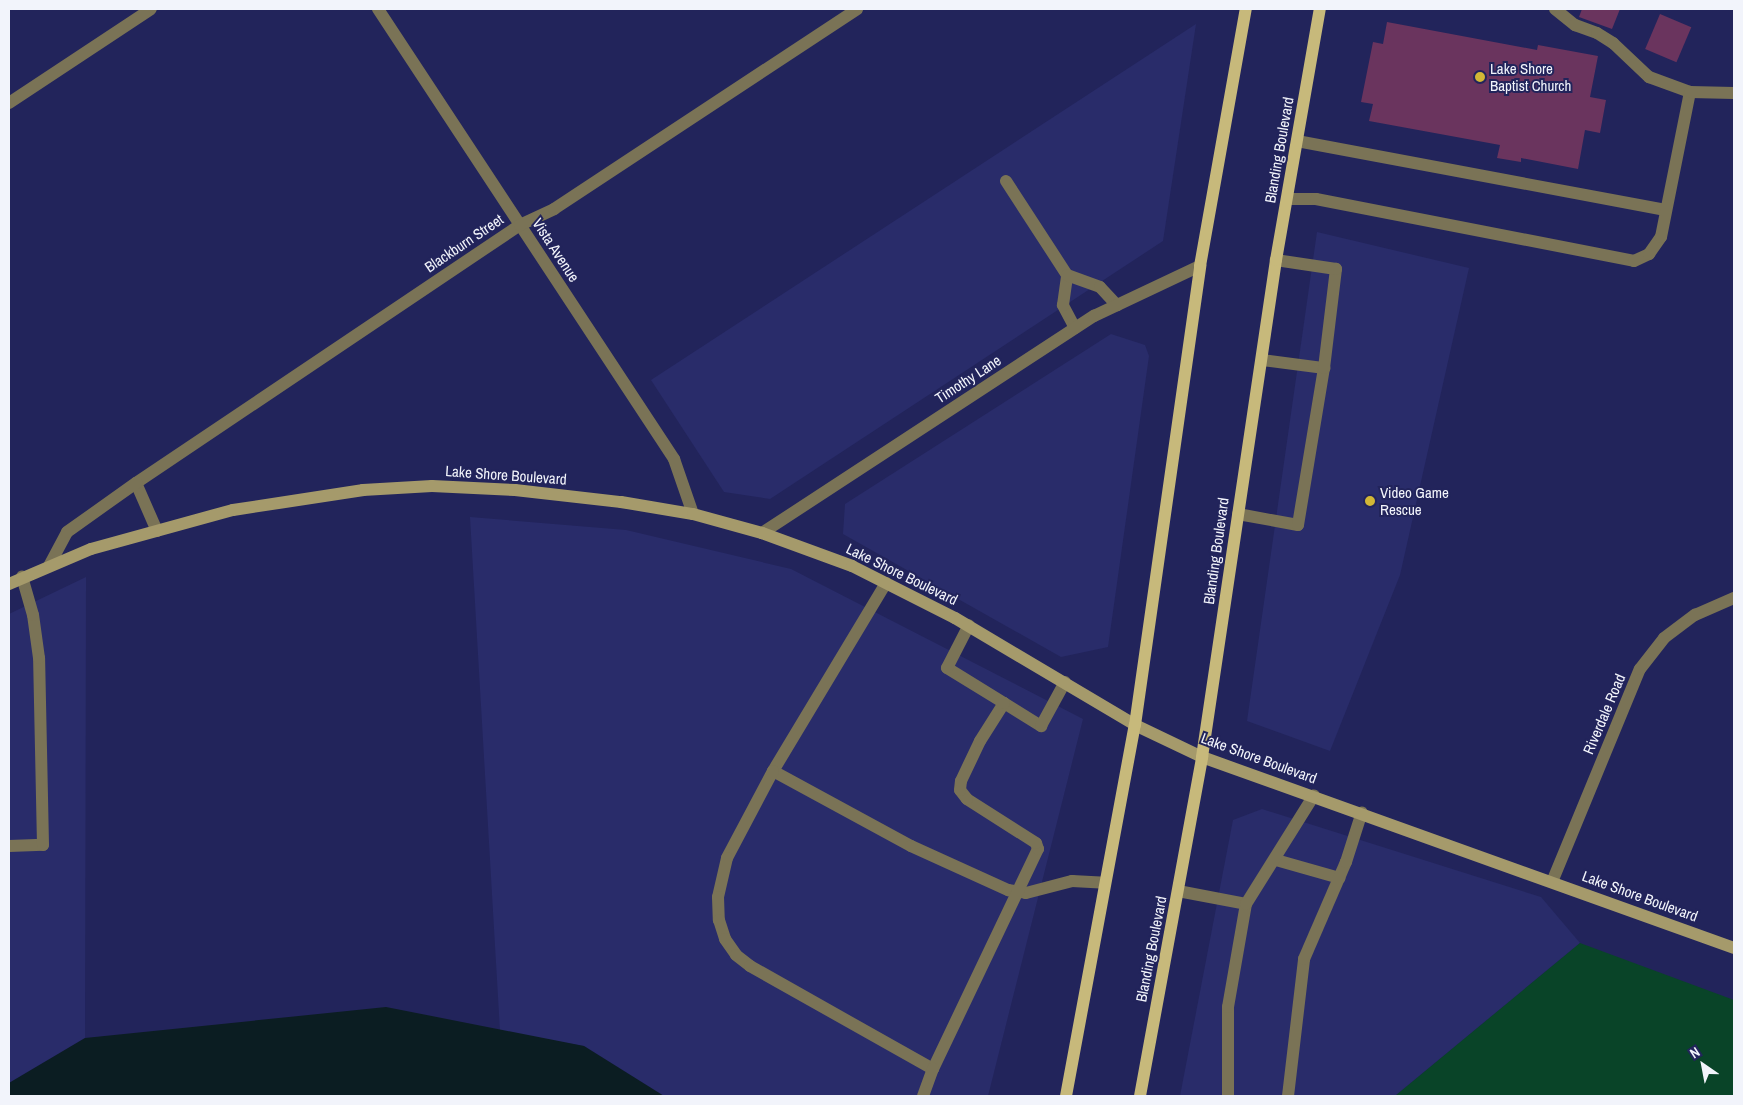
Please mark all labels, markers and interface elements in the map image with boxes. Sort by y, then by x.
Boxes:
place label: Lake Shore Baptist Church [1490,59,1571,94]
marker: Lake Shore Baptist Church [1474,71,1486,83]
street label: Blanding Boulevard [1261,96,1297,204]
street label: Blackburn Street [421,210,507,276]
street label: Vista Avenue [529,215,583,285]
street label: Timothy Lane [932,351,1004,407]
street label: Lake Shore Boulevard [445,462,567,488]
place label: Video Game Rescue [1380,483,1449,518]
marker: Video Game Rescue [1364,495,1376,507]
street label: Blanding Boulevard [1200,497,1232,605]
street label: Lake Shore Boulevard [843,539,961,609]
street label: Riverdale Road [1579,671,1629,757]
street label: Lake Shore Boulevard [1199,729,1319,787]
street label: Lake Shore Boulevard [1580,867,1700,925]
street label: Blanding Boulevard [1132,895,1170,1003]
north arrow [1678,1040,1728,1090]
text: N [1686,1043,1703,1062]

